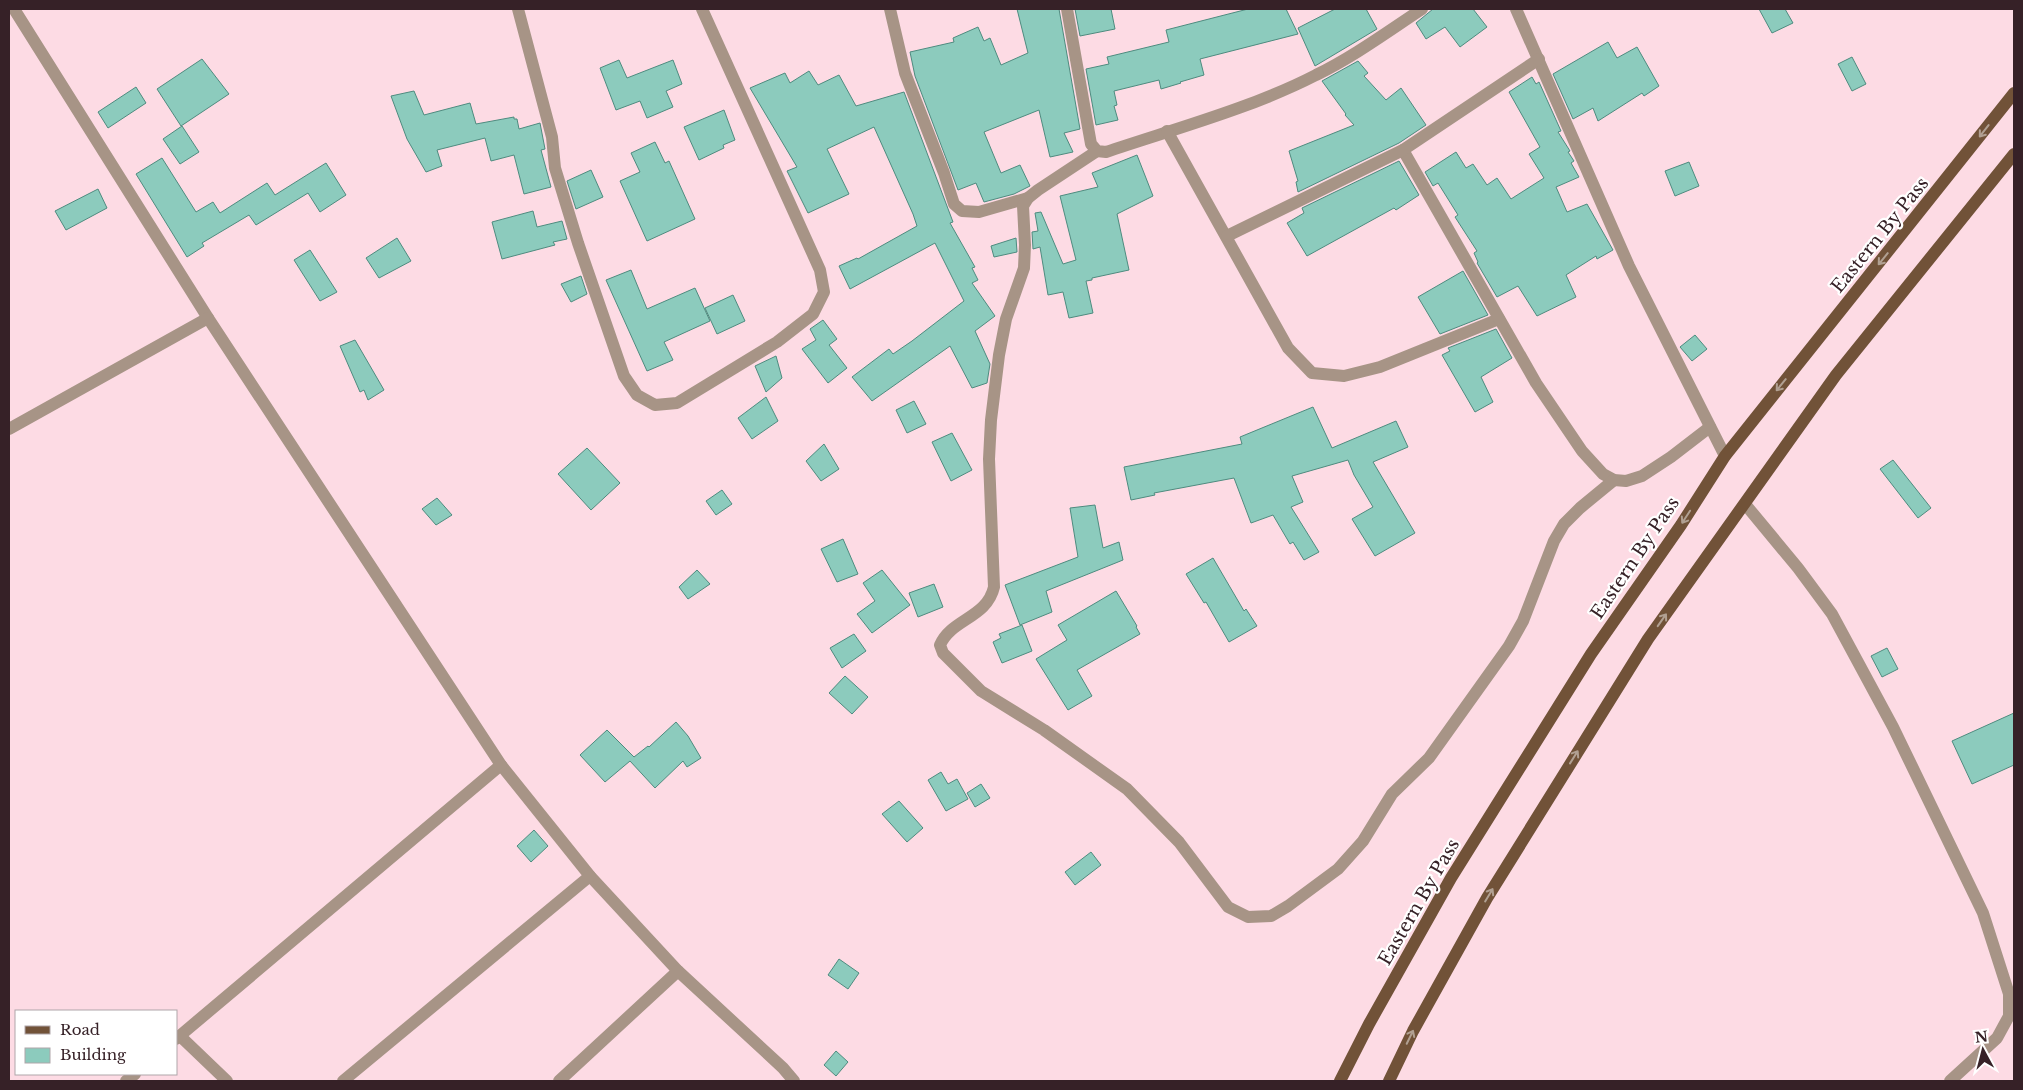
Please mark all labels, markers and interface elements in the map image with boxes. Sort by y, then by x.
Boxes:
one-way arrow [1979,125,1990,138]
street label: Eastern By Pass [1827,173,1933,297]
one-way arrow [1878,252,1889,265]
one-way arrow [1776,379,1787,392]
street label: Eastern By Pass [1586,493,1684,623]
one-way arrow [1681,509,1691,523]
one-way arrow [1657,613,1667,627]
one-way arrow [1569,750,1579,764]
street label: Eastern By Pass [1374,835,1464,969]
one-way arrow [1484,889,1494,903]
legend [15,1010,178,1075]
text: Road [60,1020,100,1039]
north arrow [1958,1025,2008,1075]
text: N [1974,1027,1989,1047]
one-way arrow [1406,1030,1415,1045]
text: Building [60,1045,127,1064]

